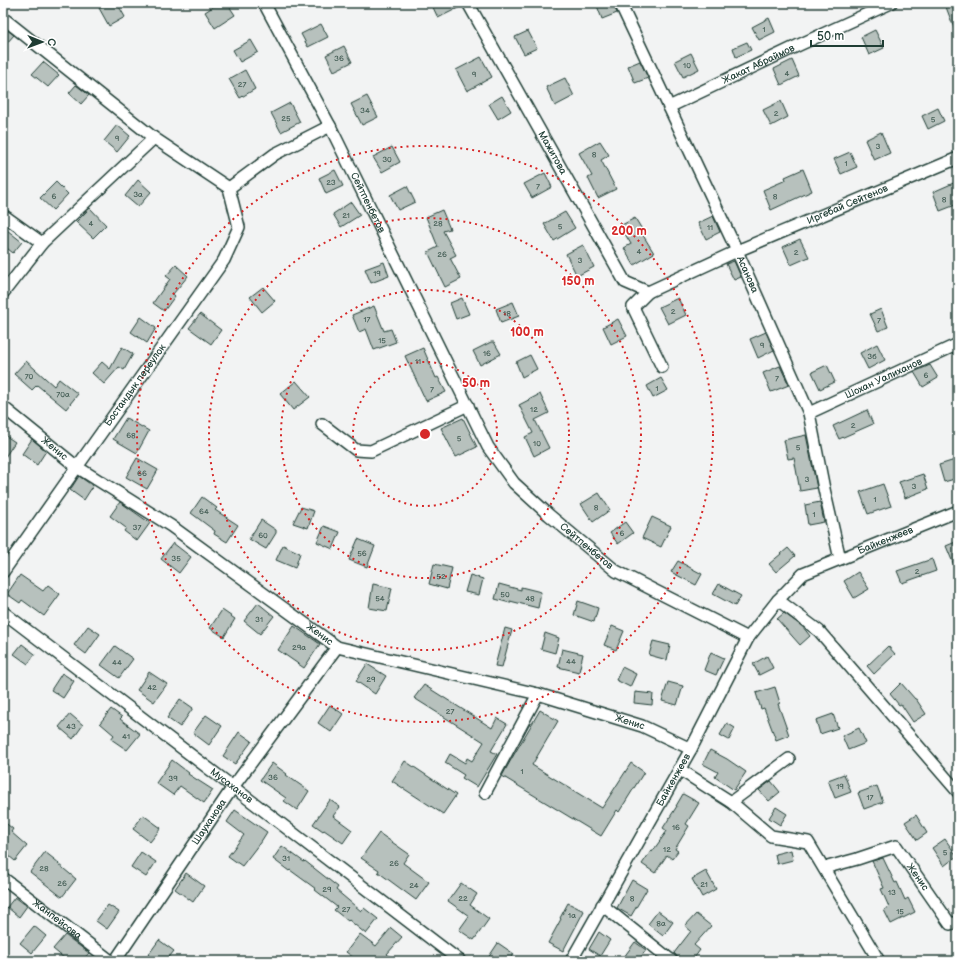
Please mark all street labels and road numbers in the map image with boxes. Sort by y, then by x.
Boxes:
street label: Жакат Абраймов [720,42,797,87]
street label: Мажитова [535,129,569,177]
street label: Сейтпенбетов [348,170,388,235]
street label: Иргебай Сейтенов [805,182,890,227]
street label: Асанова [734,253,761,295]
street label: Бостандык переулок [102,341,169,428]
street label: Шохан Уалиханов [843,355,925,402]
street label: Женис [39,434,70,463]
street label: Сейтпенбетов [557,521,616,572]
street label: Байкенжеев [856,524,916,557]
street label: Женис [304,620,335,648]
street label: Женис [613,712,646,732]
street label: Байкенжеев [654,751,693,808]
street label: Мусаханов [208,766,256,806]
street label: Шауханова [190,797,229,847]
street label: Женис [904,861,931,893]
street label: Жанпейсова [30,897,84,942]

